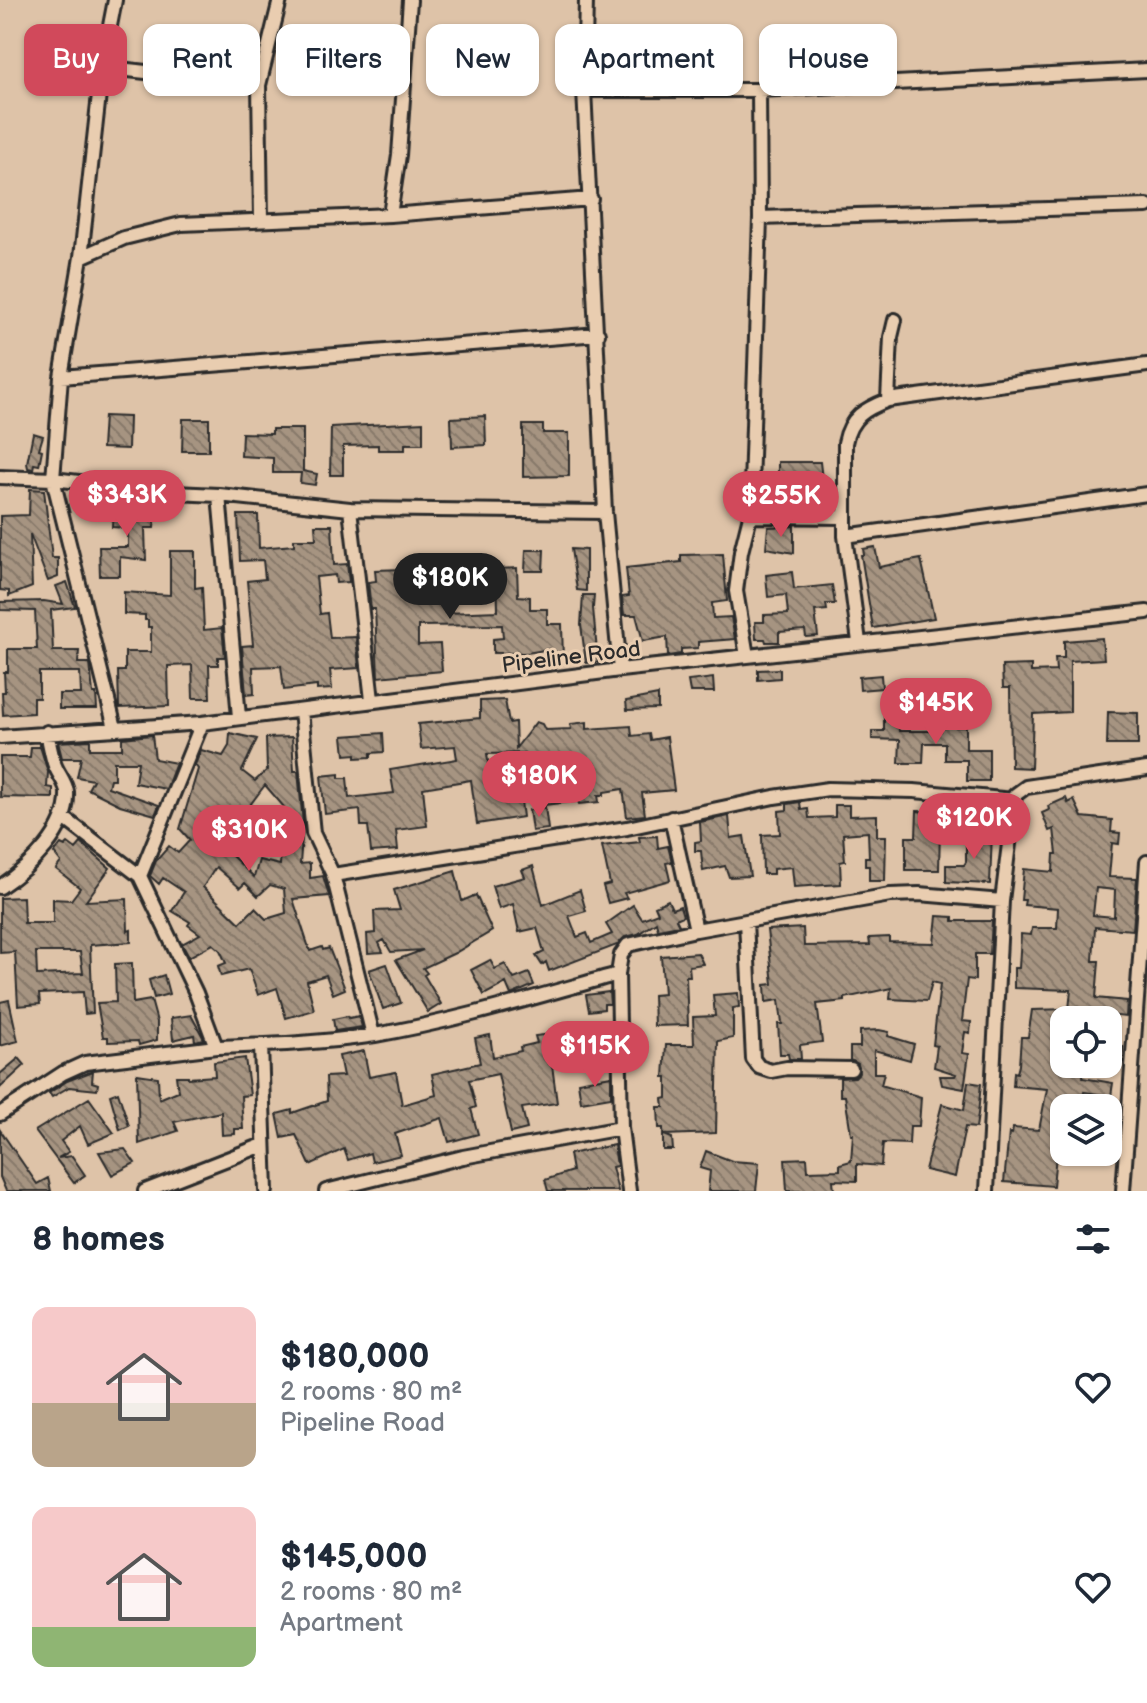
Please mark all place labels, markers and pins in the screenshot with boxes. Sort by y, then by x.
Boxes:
pin: $343K [71,470,183,538]
pin: $255K [725,471,837,539]
pin: $180K [394,553,506,621]
pin: $145K [880,678,992,746]
pin: $180K [483,751,595,819]
pin: $120K [918,793,1030,861]
pin: $310K [193,805,305,873]
pin: $115K [539,1021,651,1089]

